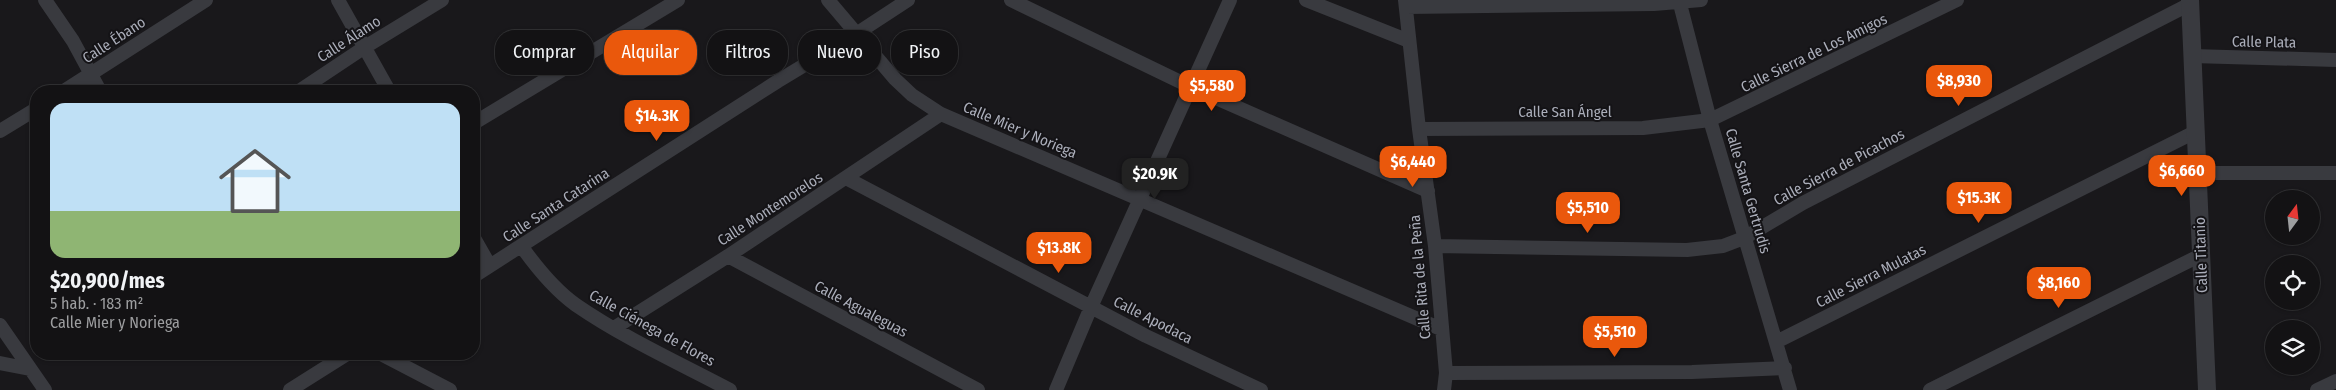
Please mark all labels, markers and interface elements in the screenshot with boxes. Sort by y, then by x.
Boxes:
street label: Calle Sierra de Los Amigos [1738,10,1890,96]
street label: Calle Álamo [314,12,384,66]
street label: Calle Ébano [79,13,149,67]
chip: Comprar [495,30,594,75]
chip: Alquilar [604,30,697,75]
chip: Filtros [707,30,788,75]
chip: Nuevo [798,30,881,75]
chip: Piso [891,30,958,75]
street label: Calle Plata [2232,32,2296,52]
pin: $8,930 [1918,64,2000,107]
pin: $5,580 [1171,70,1253,112]
text: $8,930 [1937,71,1981,90]
text: $5,580 [1190,76,1234,95]
street label: Calle Mier y Noriega [960,98,1080,162]
pin: $14.3K [616,100,698,142]
street label: Calle San Ángel [1518,103,1612,121]
text: $14.3K [635,106,679,125]
street label: Calle Sierra de Picachos [1770,125,1908,209]
street label: Calle Santa Gertrudis [1722,126,1774,256]
icon: home [210,136,300,226]
pin: $6,440 [1372,146,1454,188]
text: $6,440 [1391,152,1435,171]
pin: $6,660 [2141,154,2223,197]
pin: $20.9K [1114,158,1196,200]
text: $6,660 [2159,161,2205,180]
street label: Calle Santa Catarina [499,164,613,246]
text: $20.9K [1133,164,1177,183]
street label: Calle Montemorelos [714,168,826,250]
pin: $15.3K [1938,182,2020,224]
text: $15.3K [1958,188,2000,207]
north arrow [2265,190,2320,245]
map controls [2265,190,2320,375]
pin: $5,510 [1547,192,1629,234]
text: $5,510 [1567,198,1609,217]
street label: Calle Rita de la Peña [1406,214,1434,340]
street label: Calle Titanio [2191,217,2211,293]
pin: $13.8K [1018,232,1100,274]
text: $13.8K [1037,238,1081,257]
street label: Calle Sierra Mulatas [1813,240,1929,312]
button: locate [2265,255,2320,310]
pin: $8,160 [2018,266,2100,309]
text: $20,900/mes [50,268,165,294]
text: $8,160 [2038,273,2080,292]
street label: Calle Agualeguas [811,277,911,341]
street label: Calle Ciénega de Flores [586,286,718,370]
street label: Calle Apodaca [1110,292,1196,348]
text: 5 hab. · 183 m² [50,294,143,313]
text: Calle Mier y Noriega [50,313,180,332]
pin: $5,510 [1574,316,1656,358]
button: layers [2265,320,2320,375]
text: $5,510 [1594,322,1636,341]

